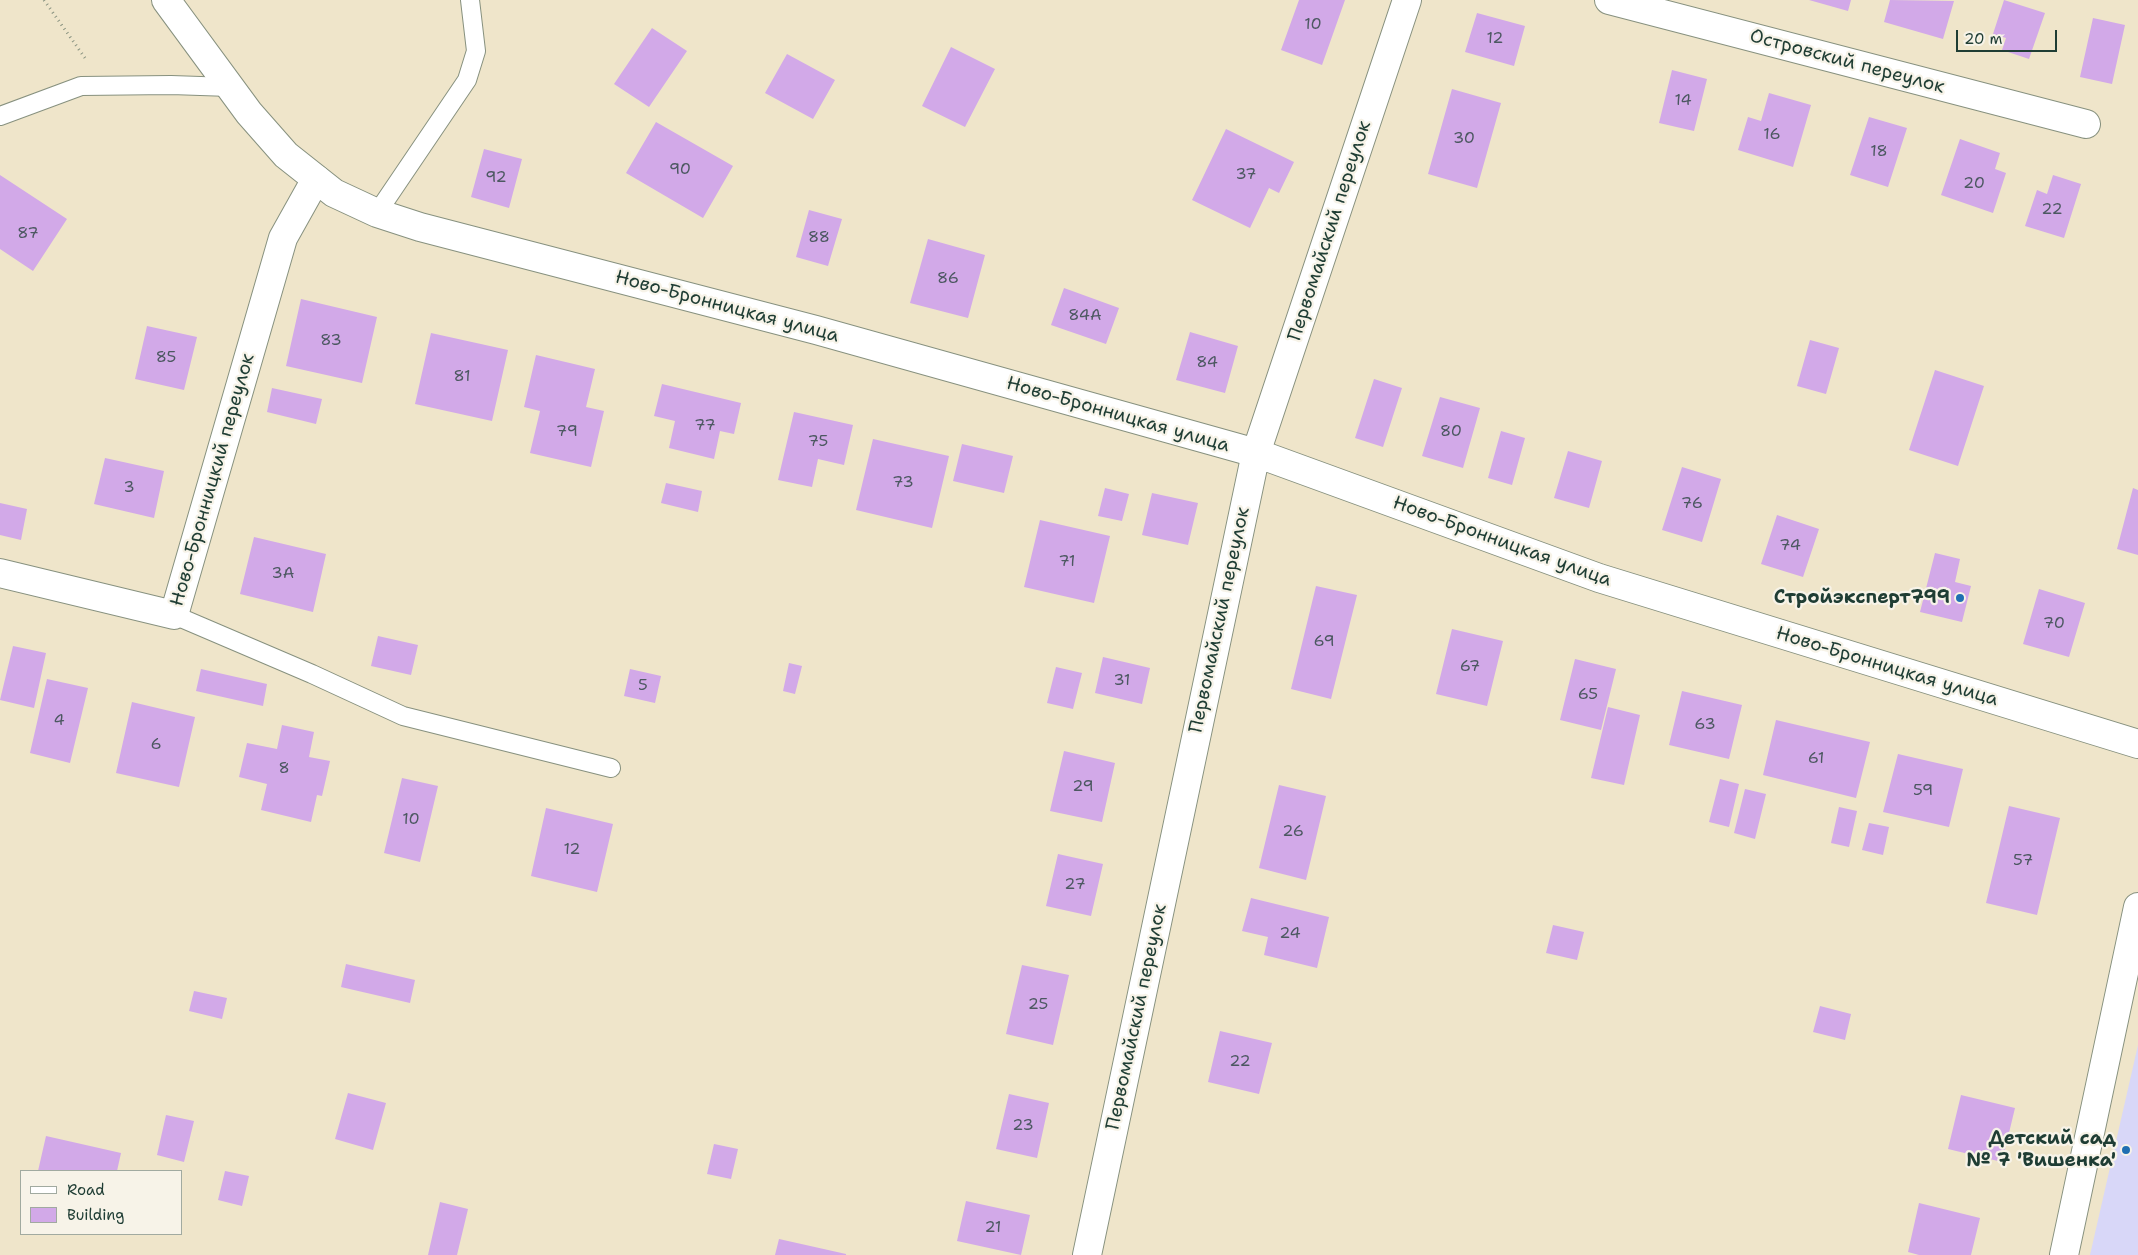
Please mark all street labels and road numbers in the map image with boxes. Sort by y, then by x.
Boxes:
street label: Островский переулок [1747,25,1947,99]
street label: Первомайский переулок [1284,118,1376,344]
street label: Ново-Бронницкая улица [613,266,841,348]
street label: Ново-Бронницкий переулок [166,351,260,609]
street label: Ново-Бронницкая улица [1004,372,1232,458]
street label: Ново-Бронницкая улица [1390,492,1614,592]
street label: Первомайский переулок [1185,505,1255,735]
street label: Ново-Бронницкая улица [1773,622,2001,712]
street label: Первомайский переулок [1102,902,1172,1132]

